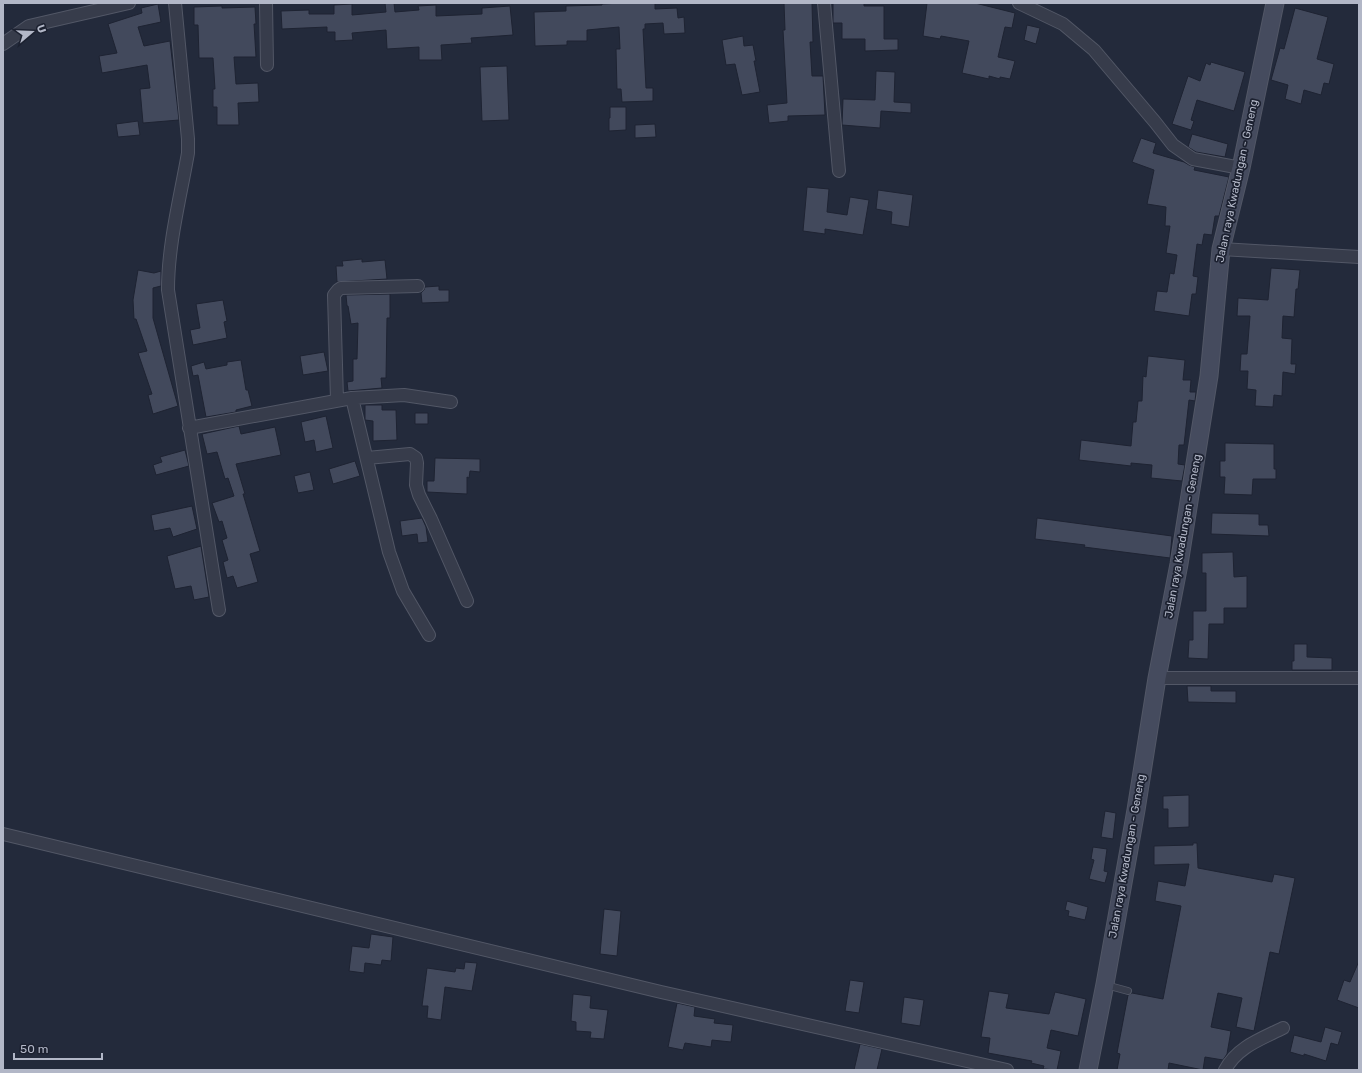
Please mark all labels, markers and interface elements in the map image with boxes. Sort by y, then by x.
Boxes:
north arrow [12,12,52,52]
text: U [34,23,48,35]
street label: Jalan raya Kwadungan - Geneng [1213,98,1261,264]
street label: Jalan raya Kwadungan - Geneng [1162,453,1204,619]
street label: Jalan raya Kwadungan - Geneng [1106,773,1148,939]
scale bar [14,1035,102,1061]
text: 50 m [20,1042,48,1056]

